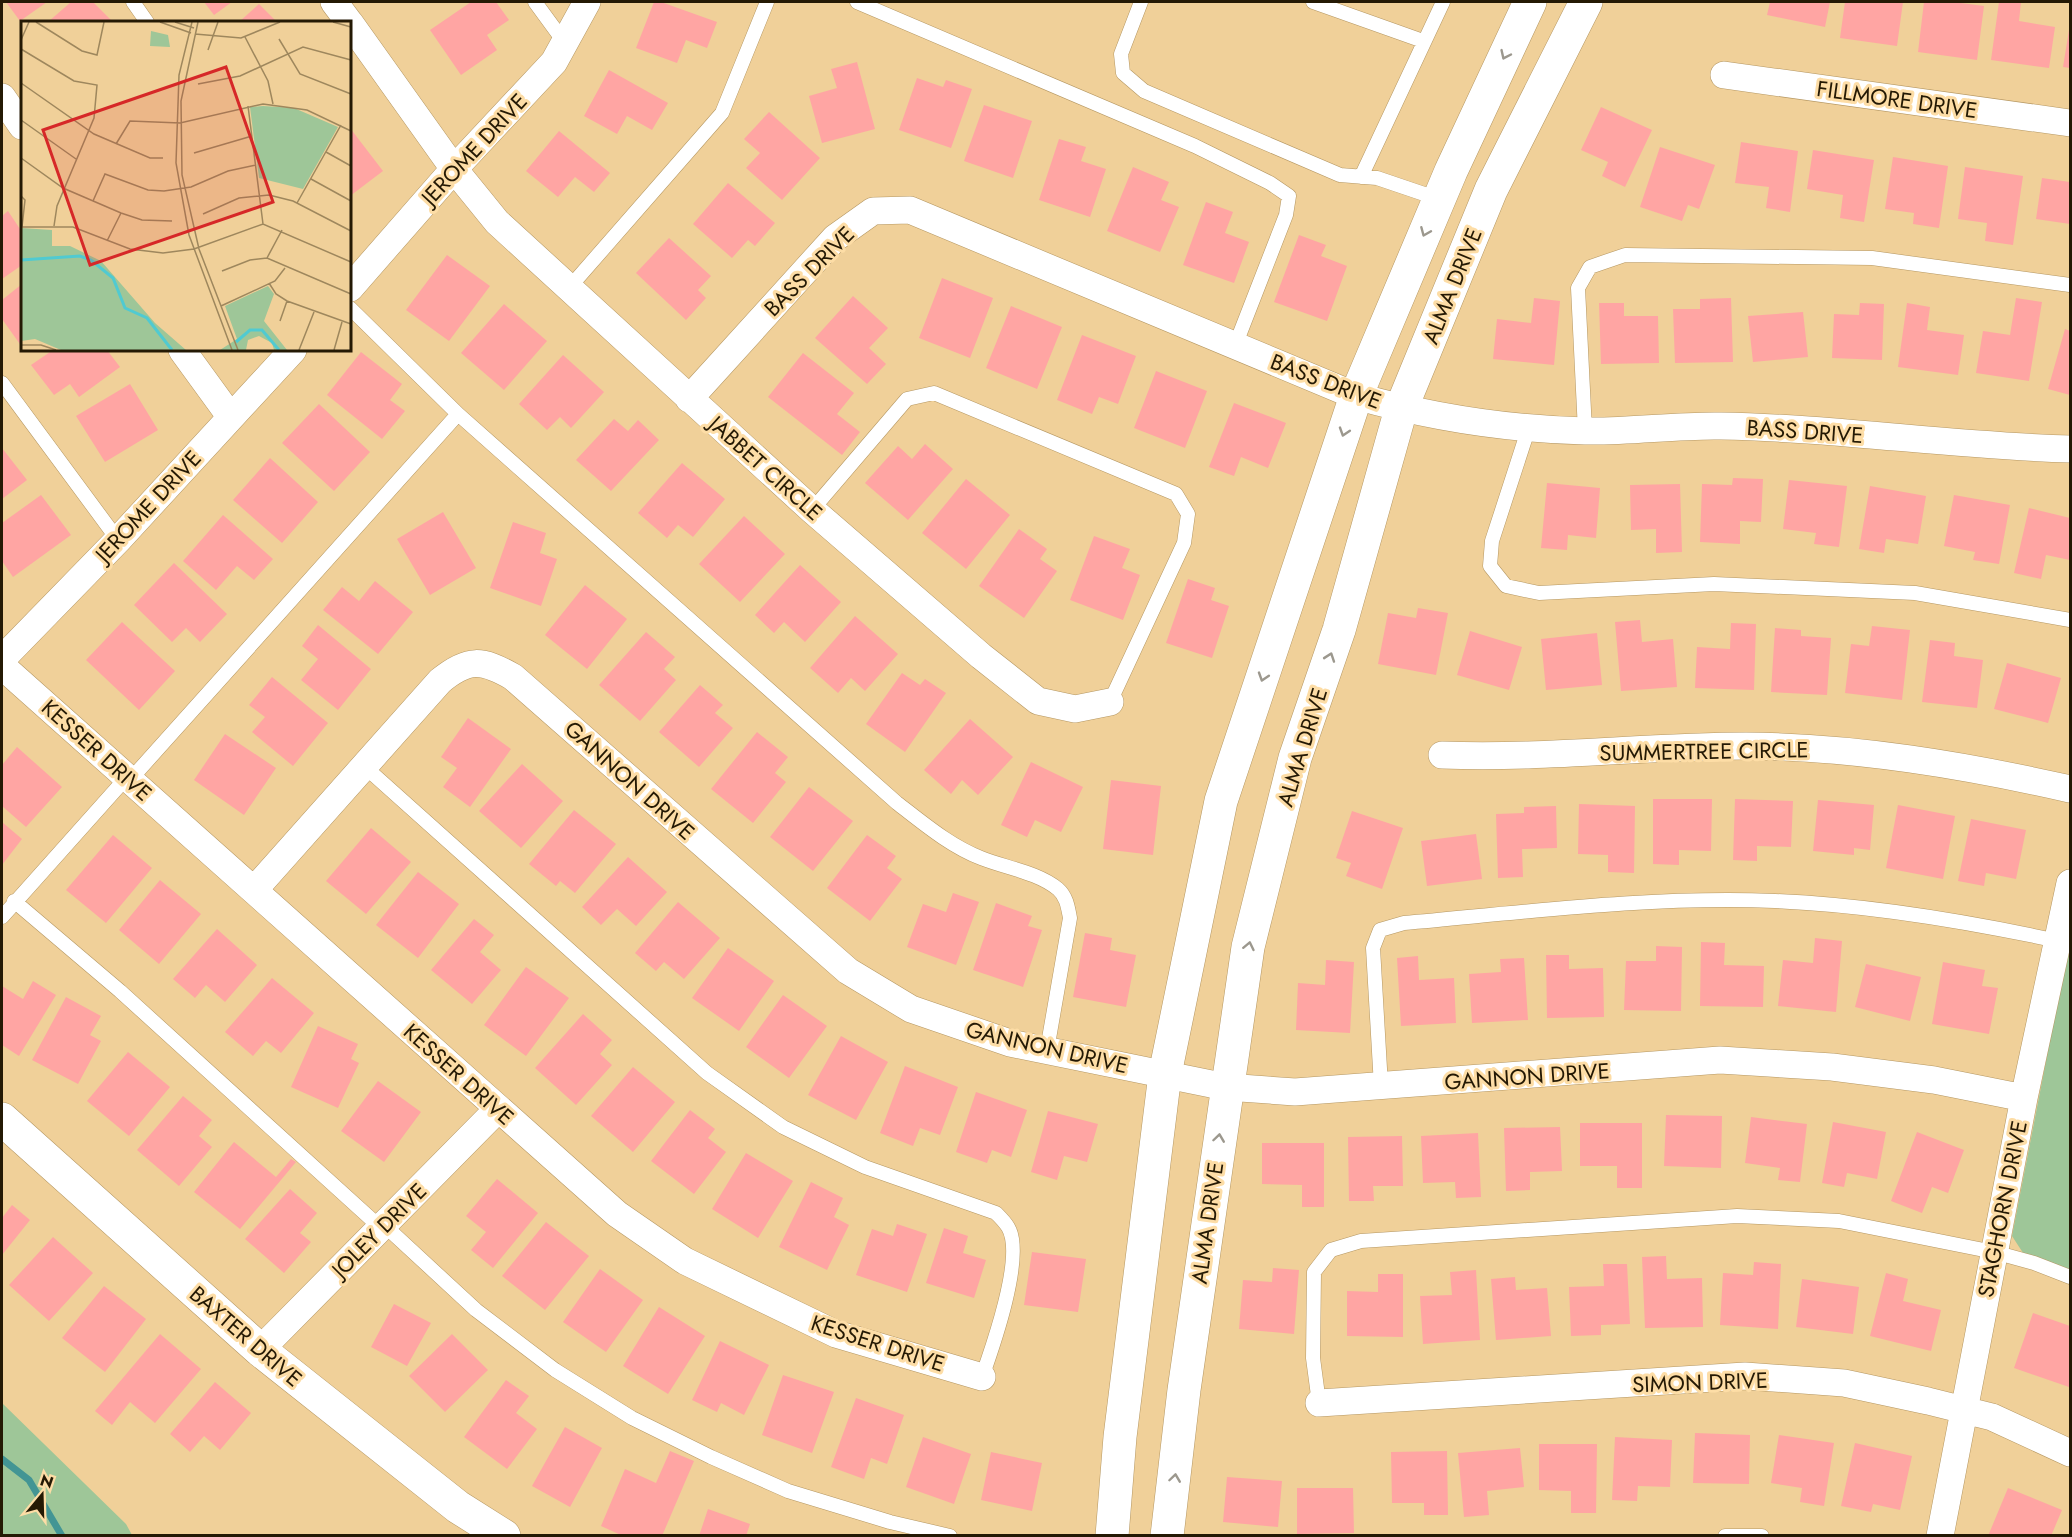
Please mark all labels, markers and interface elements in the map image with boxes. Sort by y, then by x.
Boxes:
inset map [21,21,351,351]
one-way arrow [1500,48,1512,59]
street label: FILLMORE DRIVE [1815,72,1979,126]
street label: JEROME DRIVE [412,86,534,214]
street label: BASS DRIVE [757,219,861,323]
street label: ALMA DRIVE [1414,223,1490,349]
one-way arrow [1420,226,1432,237]
street label: BASS DRIVE [1266,345,1386,417]
street label: JABBET CIRCLE [700,406,830,528]
street label: BASS DRIVE [1746,411,1864,451]
one-way arrow [1339,426,1351,437]
street label: JEROME DRIVE [86,443,208,571]
one-way arrow [1323,652,1336,663]
one-way arrow [1257,671,1270,682]
street label: ALMA DRIVE [1269,684,1335,810]
street label: KESSER DRIVE [35,692,159,808]
street label: GANNON DRIVE [558,713,702,847]
street label: SUMMERTREE CIRCLE [1599,733,1809,769]
one-way arrow [1242,941,1255,951]
street label: GANNON DRIVE [963,1013,1131,1081]
street label: KESSER DRIVE [397,1016,521,1132]
street label: GANNON DRIVE [1443,1054,1611,1098]
street label: STAGHORN DRIVE [1969,1118,2035,1300]
one-way arrow [1212,1134,1224,1143]
street label: ALMA DRIVE [1183,1160,1231,1286]
street label: JOLEY DRIVE [322,1175,434,1287]
street label: BAXTER DRIVE [183,1278,309,1394]
street label: KESSER DRIVE [807,1306,949,1380]
street label: SIMON DRIVE [1632,1364,1768,1400]
north arrow [12,1465,72,1525]
text: N [37,1468,56,1494]
one-way arrow [1168,1473,1180,1482]

